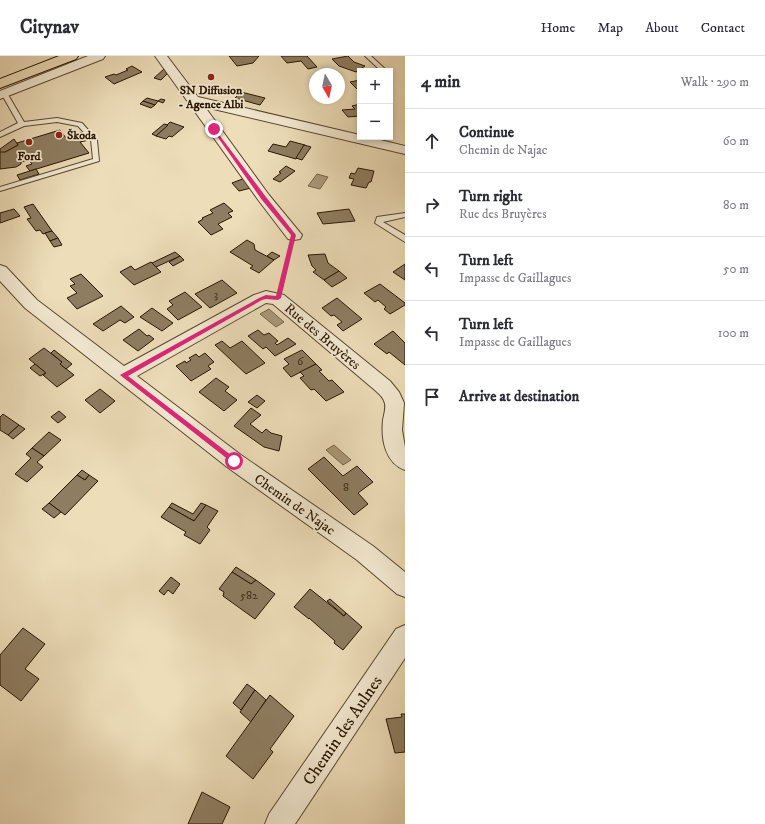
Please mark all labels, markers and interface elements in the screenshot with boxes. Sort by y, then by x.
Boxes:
text: Citynav [20,16,79,39]
text: Home [541,19,575,37]
text: Map [597,19,623,37]
text: About [645,19,679,37]
text: Contact [701,19,745,37]
north arrow [309,68,345,104]
map controls [357,68,393,140]
button: + [357,68,393,104]
text: 4 min [421,71,460,93]
marker: SN Diffusion - Agence Albi [206,72,216,82]
text: Walk · 290 m [681,74,749,90]
place label: SN Diffusion - Agence Albi [179,83,243,112]
button: − [357,104,393,140]
route end [205,120,223,138]
text: Continue [459,123,514,142]
place label: Škoda [67,128,97,143]
marker: Škoda [54,130,64,140]
icon: ahead [421,130,443,152]
text: 60 m [723,133,749,149]
marker: Ford [24,137,34,147]
text: Chemin de Najac [459,142,547,158]
place label: Ford [17,149,42,164]
text: Turn right [459,187,522,206]
icon: right [421,194,443,216]
text: 80 m [723,197,749,213]
text: Rue des Bruyères [459,206,546,222]
text: Turn left [459,251,513,270]
icon: left [421,258,443,280]
text: 50 m [723,261,749,277]
text: Impasse de Gaillagues [459,270,571,286]
house number: 3 [214,287,218,302]
street label: Rue des Bruyères [280,300,364,374]
text: Turn left [459,315,513,334]
icon: left [421,322,443,344]
text: 100 m [718,325,749,341]
text: Impasse de Gaillagues [459,334,571,350]
house number: 6 [297,354,304,369]
icon: arrive [421,386,443,408]
text: Arrive at destination [459,387,579,406]
route start [225,452,243,470]
street label: Chemin de Najac [250,470,339,539]
house number: 8 [343,480,349,495]
house number: 582 [240,588,258,603]
street label: Chemin des Aulnes [298,671,388,790]

